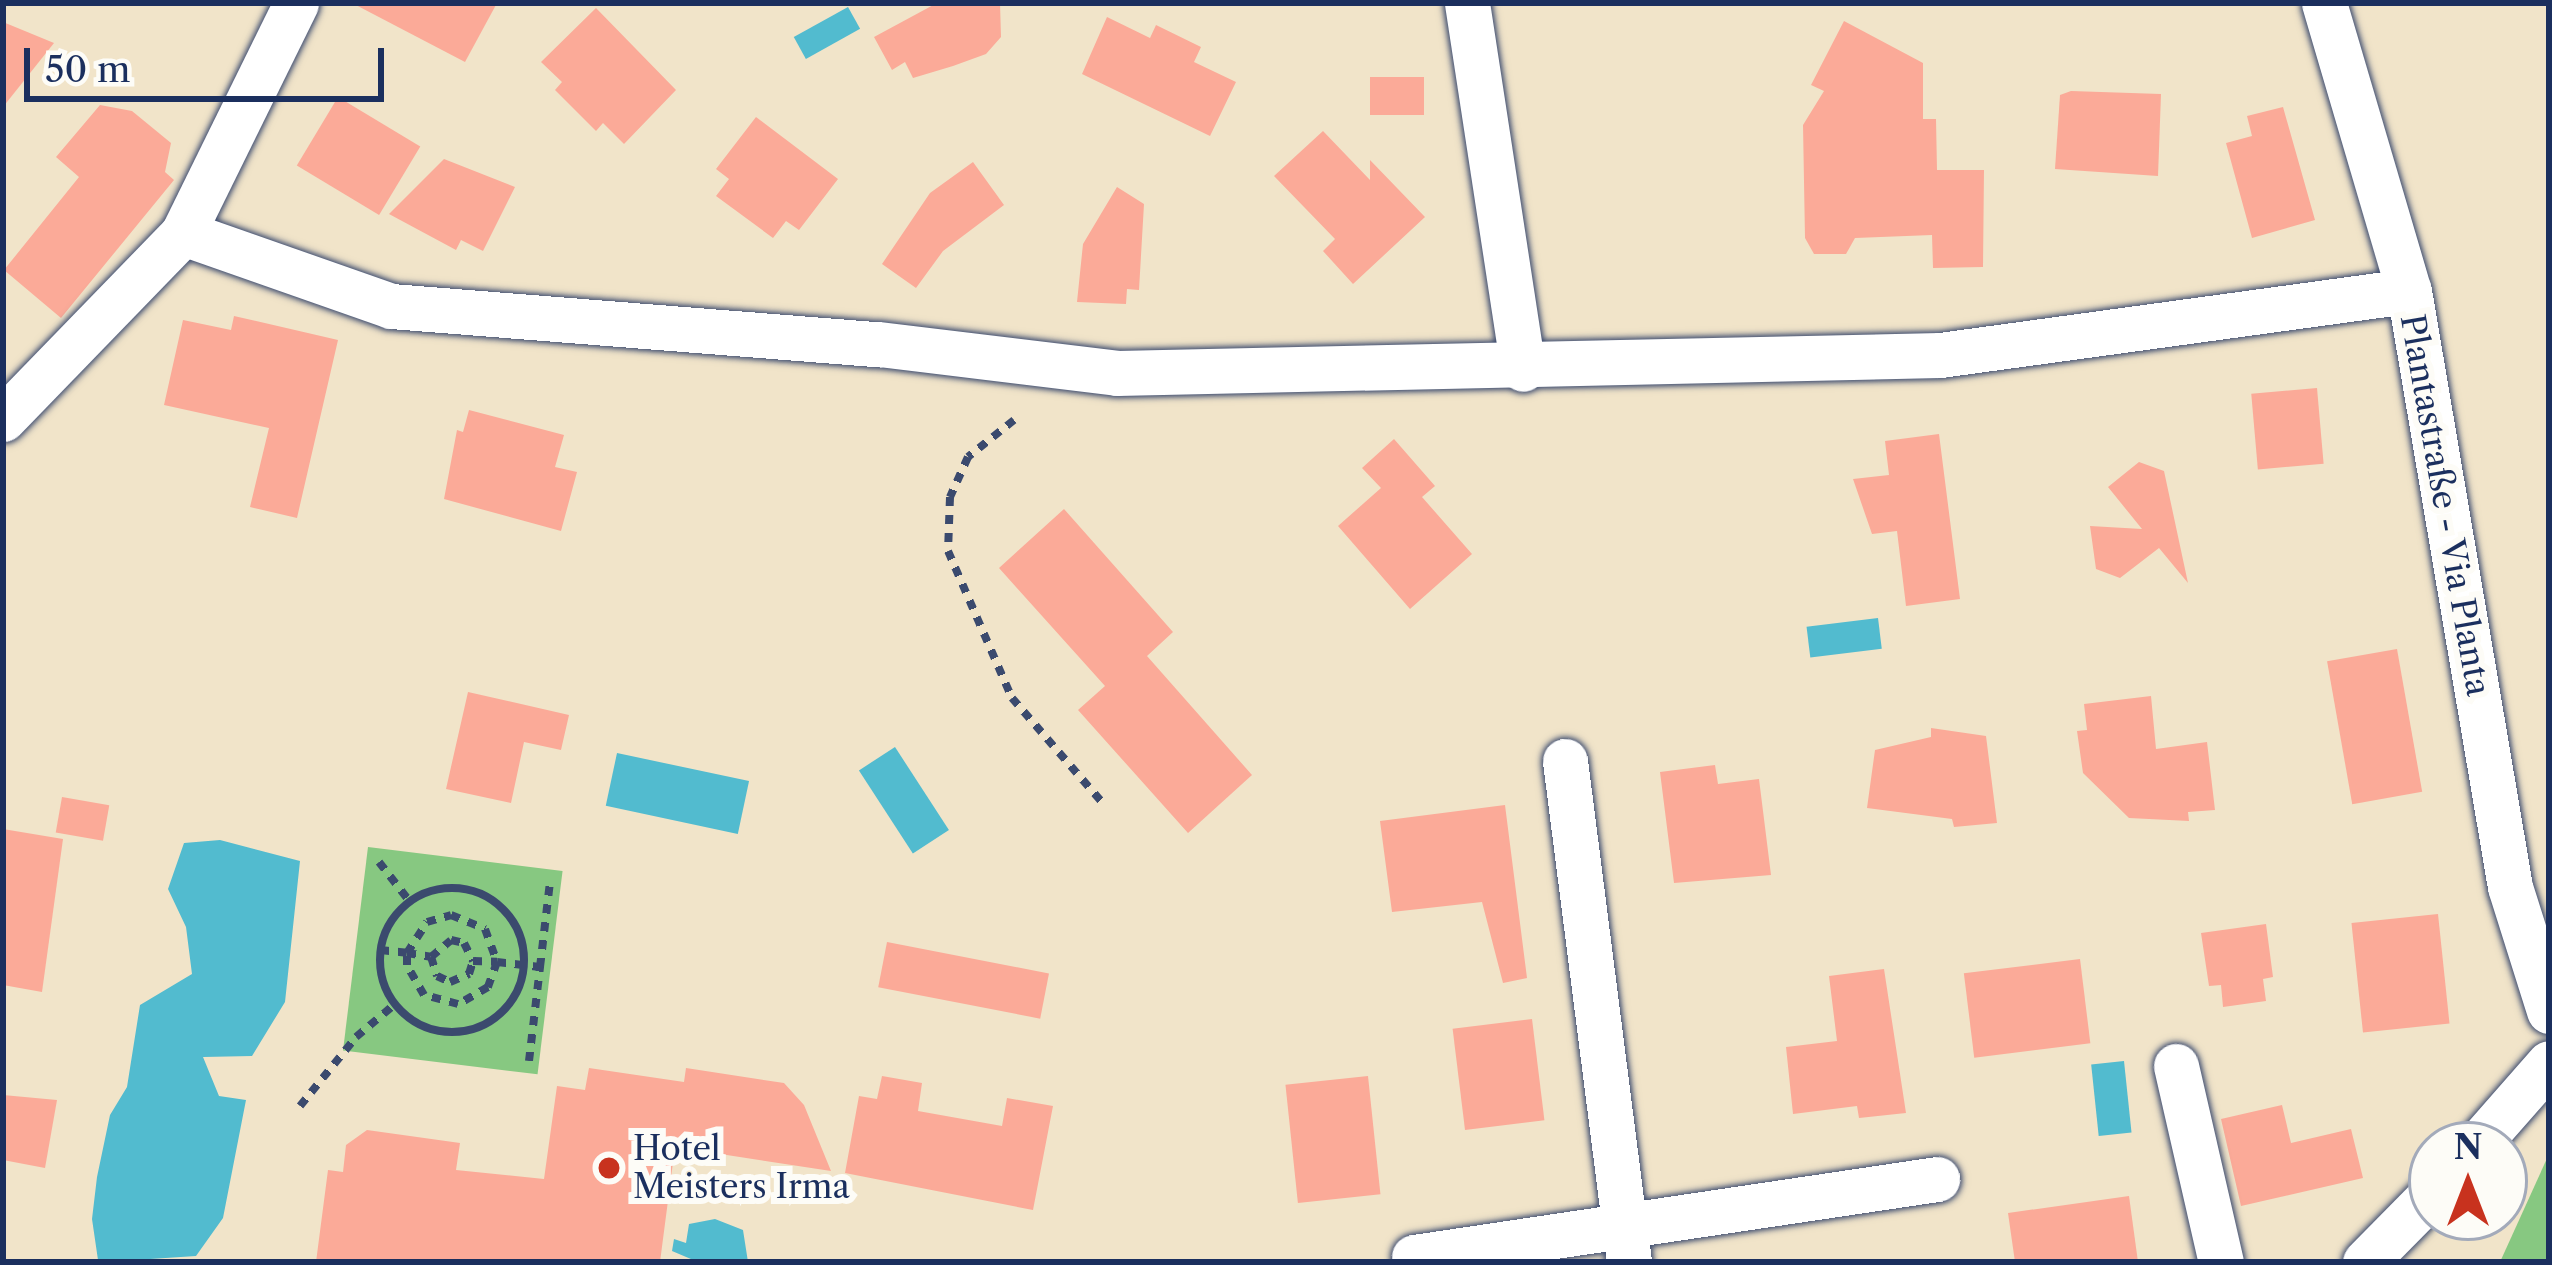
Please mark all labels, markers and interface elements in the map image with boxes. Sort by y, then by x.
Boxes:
scale bar [30,24,390,98]
text: 50 m [45,47,130,91]
street label: Plantastraße - Via Planta [2392,310,2498,700]
north arrow [2408,1121,2528,1241]
text: N [2454,1127,2482,1168]
place label: Hotel Meisters Irma [633,1129,850,1207]
marker: Hotel Meisters Irma [596,1155,622,1181]

